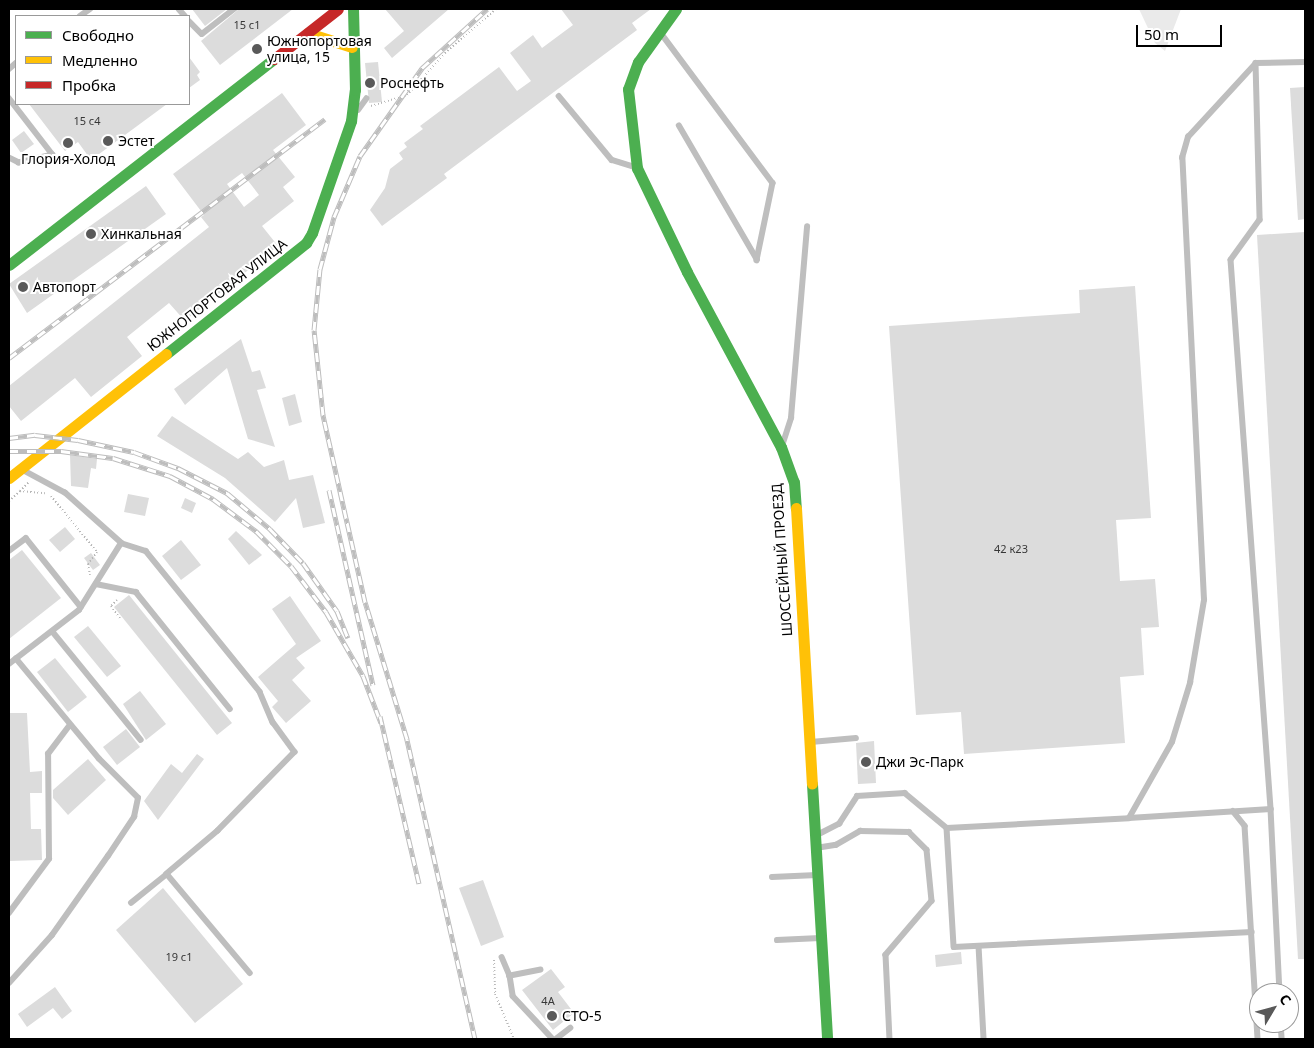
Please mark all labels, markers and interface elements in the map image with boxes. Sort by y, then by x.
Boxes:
legend [15,15,190,105]
scale bar [1139,15,1225,47]
house number: 15 с1 [233,18,261,32]
text: 50 m [1144,24,1179,44]
text: Свободно [62,25,134,45]
place label: Южнопортовая улица, 15 [267,33,372,65]
marker: Южнопортовая улица, 15 [251,43,263,55]
text: Медленно [62,50,138,70]
text: Пробка [62,75,116,95]
place label: Роснефть [380,75,444,91]
marker: Роснефть [364,77,376,89]
house number: 15 с4 [73,114,101,128]
place label: Эстет [118,133,154,149]
marker: Эстет [102,135,114,147]
marker: Глория-Холод [62,137,74,149]
place label: Глория-Холод [21,151,115,167]
place label: Хинкальная [101,226,182,242]
marker: Хинкальная [85,228,97,240]
street label: ЮЖНОПОРТОВАЯ УЛИЦА [144,235,290,355]
place label: Автопорт [33,279,96,295]
marker: Автопорт [17,281,29,293]
street label: ШОССЕЙНЫЙ ПРОЕЗД [768,483,796,637]
house number: 42 к23 [994,542,1028,556]
place label: Джи Эс-Парк [876,754,964,770]
marker: Джи Эс-Парк [860,756,872,768]
house number: 19 с1 [165,950,193,964]
north arrow [1249,983,1299,1033]
text: С [1275,990,1296,1009]
house number: 4А [541,994,555,1008]
place label: СТО-5 [562,1008,602,1024]
marker: СТО-5 [546,1010,558,1022]

